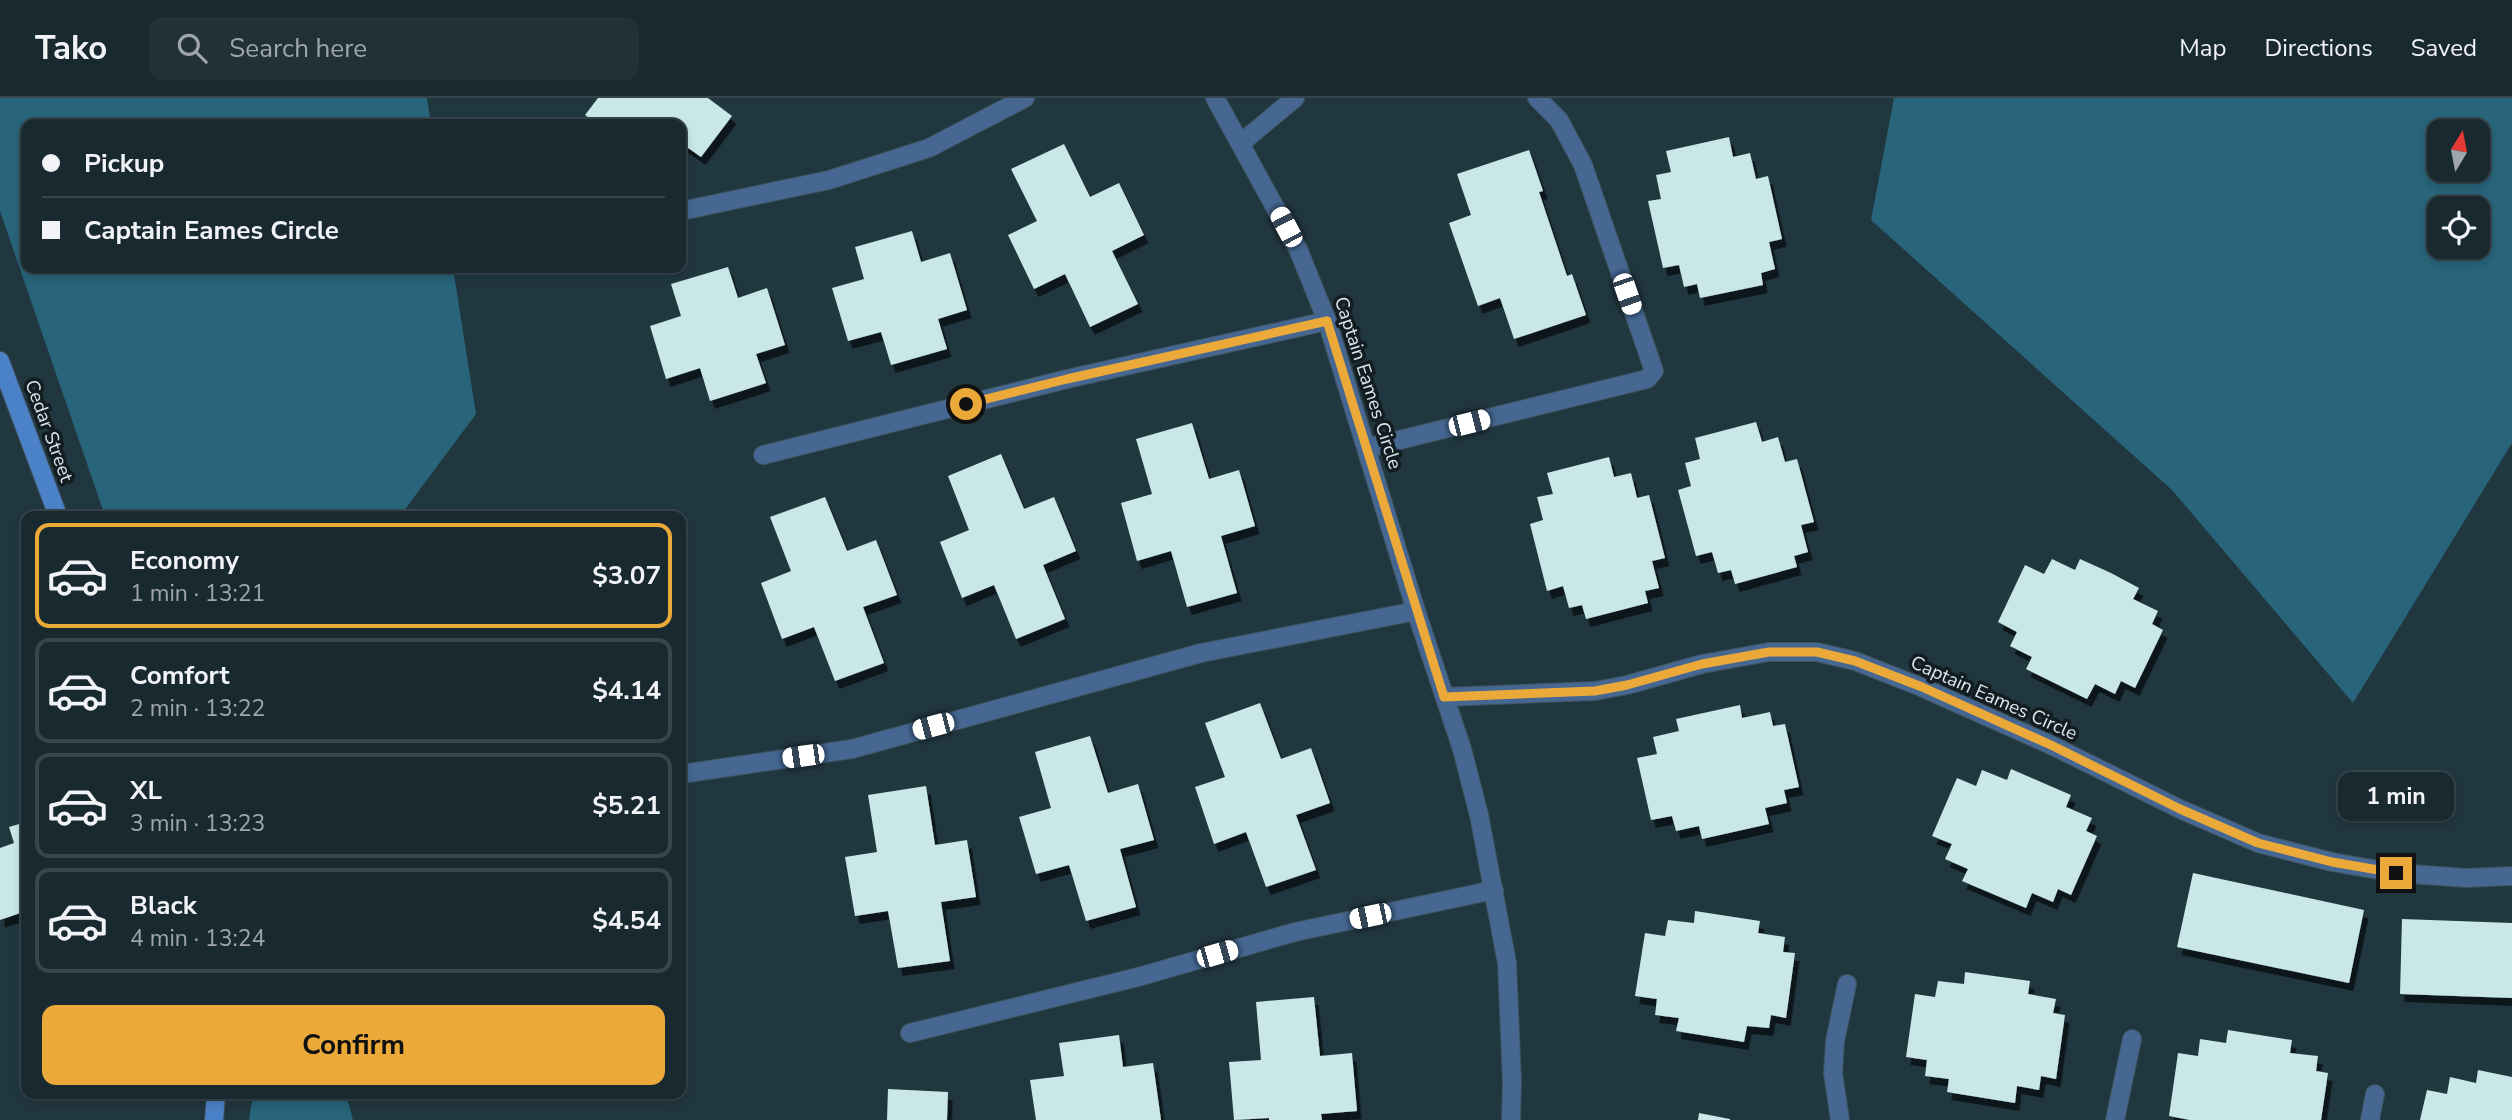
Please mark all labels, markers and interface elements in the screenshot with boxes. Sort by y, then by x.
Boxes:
search box [149,17,639,80]
text: Tako [35,26,107,71]
icon: search [173,29,211,67]
text: Search here [229,31,367,66]
text: Map [2179,32,2226,64]
text: Directions [2264,32,2373,64]
text: Saved [2411,32,2477,64]
north arrow [2427,119,2490,182]
map controls [2427,119,2490,259]
text: Pickup [84,146,164,181]
button: locate [2427,196,2490,259]
car [1267,204,1306,250]
text: Captain Eames Circle [84,213,339,248]
car [1611,271,1644,317]
street label: Captain Eames Circle [1328,293,1408,473]
street label: Cedar Street [19,376,80,486]
route start [950,388,982,420]
car [1447,408,1492,438]
text: Economy [130,543,239,578]
icon: car [46,544,109,607]
text: $3.07 [592,558,661,593]
text: 1 min · 13:21 [130,578,265,609]
street label: Captain Eames Circle [1906,650,2082,746]
text: Comfort [130,658,230,693]
icon: car [46,659,109,722]
text: $4.14 [592,673,661,708]
text: 2 min · 13:22 [130,693,265,724]
car [910,710,957,742]
car [781,743,826,769]
callout: 1 min [2338,772,2454,820]
text: XL [130,773,162,808]
icon: car [46,774,109,837]
text: 1 min [2366,781,2426,812]
text: $5.21 [592,788,661,823]
text: 3 min · 13:23 [130,808,265,839]
route end [2380,857,2412,889]
text: Black [130,888,197,923]
icon: car [46,889,109,952]
car [1348,901,1393,931]
text: $4.54 [592,903,661,938]
text: 4 min · 13:24 [130,923,265,954]
car [1194,938,1241,970]
button: Confirm [42,1005,665,1085]

